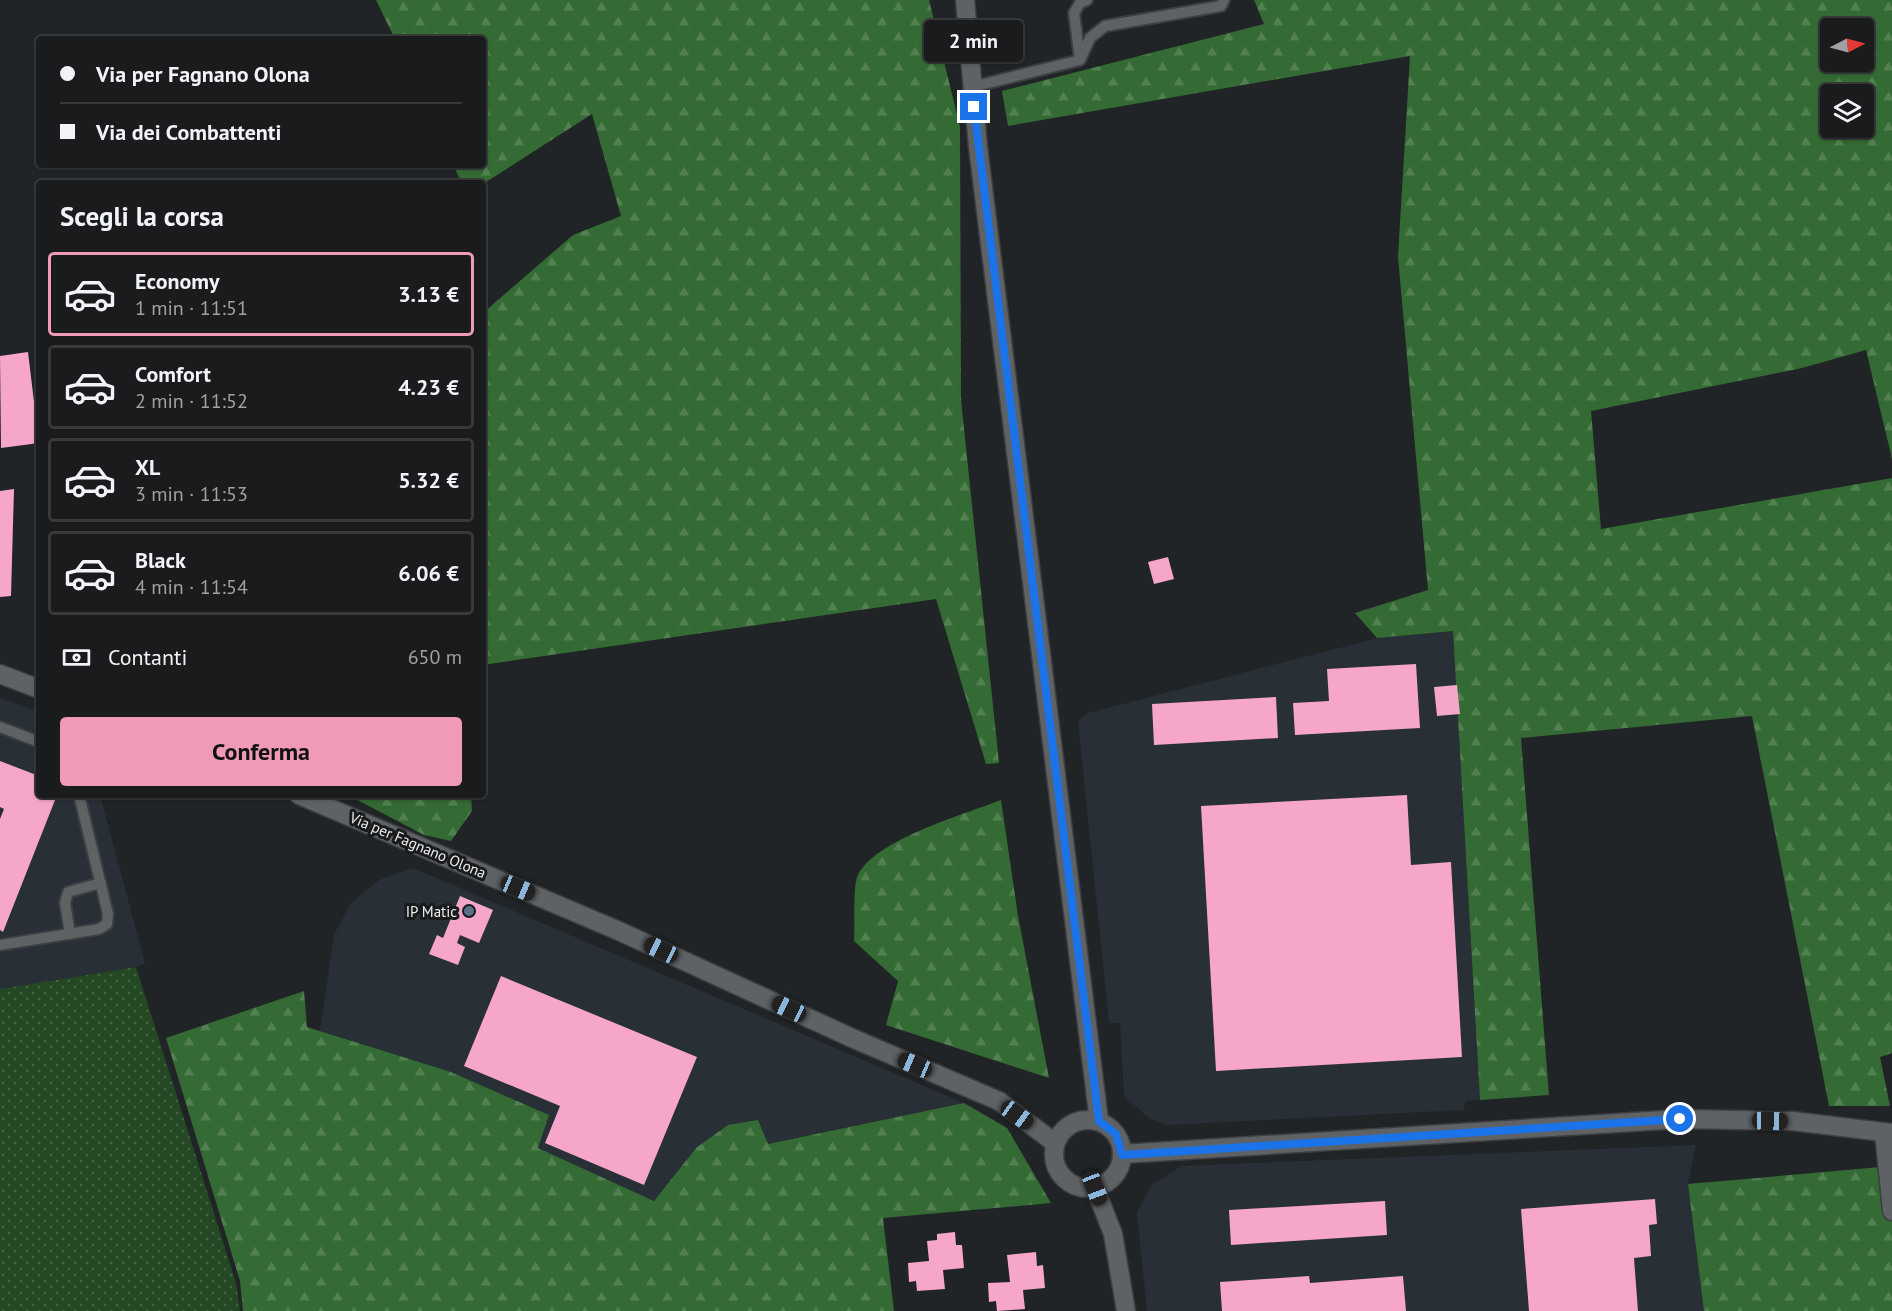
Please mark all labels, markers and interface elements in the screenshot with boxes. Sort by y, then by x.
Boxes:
north arrow [1820,18,1874,72]
map controls [1820,18,1874,138]
callout: 2 min [924,20,1024,62]
text: 2 min [949,28,998,54]
text: Via per Fagnano Olona [96,60,310,88]
button: layers [1820,84,1874,138]
route end [960,93,987,120]
text: Via dei Combattenti [96,118,281,146]
text: Scegli la corsa [60,199,224,233]
icon: car [63,267,117,321]
text: Economy [135,267,219,295]
text: 3.13 € [398,280,459,308]
text: 1 min · 11:51 [135,295,248,321]
icon: car [63,360,117,414]
text: Comfort [135,360,211,388]
text: 4.23 € [398,373,459,401]
text: 2 min · 11:52 [135,388,248,414]
icon: car [63,453,117,507]
text: XL [135,453,160,481]
text: 5.32 € [398,466,459,494]
text: 3 min · 11:53 [135,481,248,507]
icon: car [63,546,117,600]
text: Black [135,546,186,574]
text: 6.06 € [398,559,459,587]
text: 4 min · 11:54 [135,574,248,600]
icon: cash [60,641,93,674]
text: Contanti [108,643,187,671]
text: 650 m [408,644,462,670]
button: Conferma [60,717,462,786]
street label: Via per Fagnano Olona [346,807,489,882]
car [498,873,538,903]
place label: IP Matic [406,902,457,921]
marker: IP Matic [462,904,476,918]
car [641,934,681,966]
car [769,993,809,1025]
car [895,1050,935,1080]
car [997,1097,1037,1133]
route start [1666,1105,1693,1132]
car [1752,1112,1788,1130]
car [1080,1168,1110,1208]

